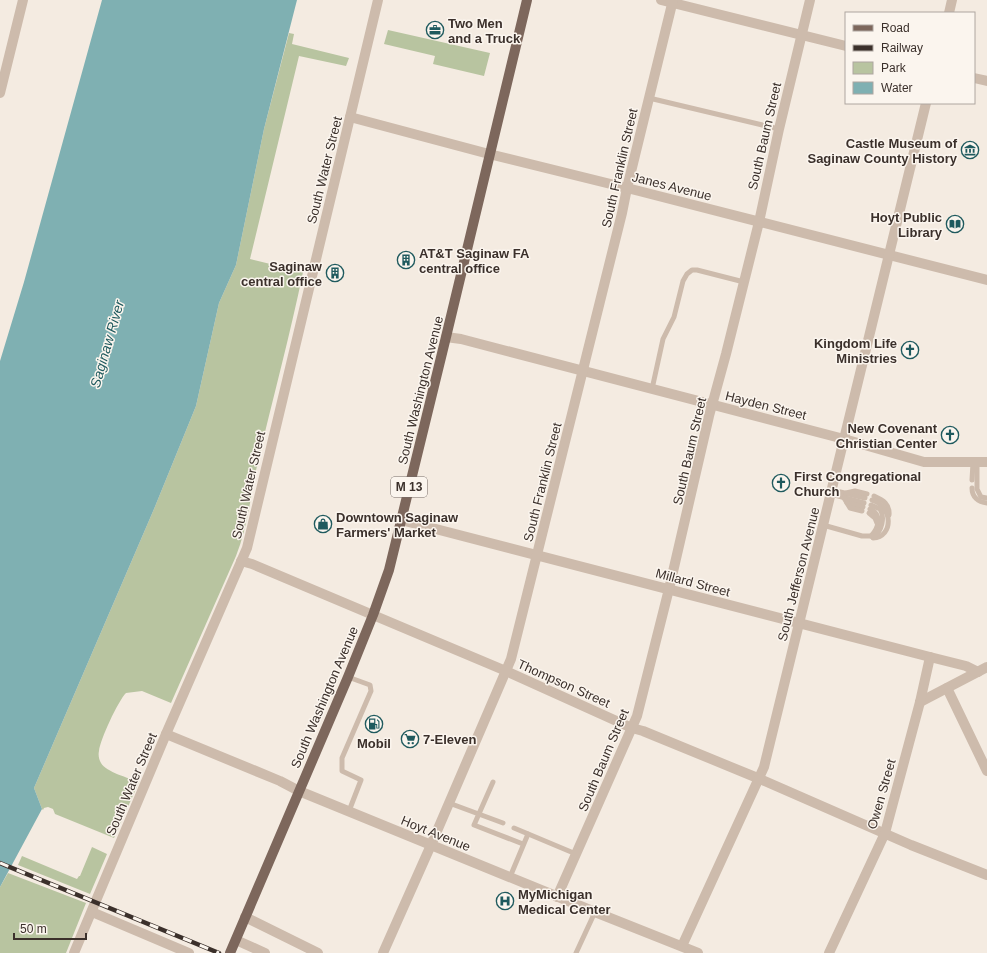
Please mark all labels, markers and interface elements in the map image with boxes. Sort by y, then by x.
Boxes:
legend [845,12,975,104]
place label: Two Men and a Truck [448,16,521,46]
office icon: Two Men and a Truck [425,20,445,40]
text: Road [881,21,910,35]
text: Railway [881,41,923,55]
text: Park [881,61,907,75]
street label: South Baum Street [745,81,784,191]
text: Water [881,81,913,95]
street label: South Franklin Street [598,107,641,229]
street label: South Water Street [304,115,345,225]
place label: Castle Museum of Saginaw County History [807,136,958,166]
museum icon: Castle Museum of Saginaw County History [960,140,980,160]
street label: Janes Avenue [631,169,713,204]
place label: Hoyt Public Library [870,210,943,240]
library icon: Hoyt Public Library [945,214,965,234]
place label: AT&T Saginaw FA central office [419,246,530,276]
building icon: AT&T Saginaw FA central office [396,250,416,270]
place label: Saginaw central office [241,259,323,289]
building icon: Saginaw central office [325,263,345,283]
water label: Saginaw River [87,297,127,390]
street label: South Washington Avenue [395,314,446,466]
place label: Kingdom Life Ministries [814,336,897,366]
church icon: Kingdom Life Ministries [900,340,920,360]
street label: Hayden Street [724,388,808,423]
street label: South Baum Street [670,396,709,506]
street label: South Franklin Street [520,421,565,543]
place label: New Covenant Christian Center [836,421,938,451]
church icon: New Covenant Christian Center [940,425,960,445]
street label: South Water Street [229,429,268,540]
place label: First Congregational Church [794,469,921,499]
church icon: First Congregational Church [771,473,791,493]
road number: M 13 [391,477,427,497]
street label: South Jefferson Avenue [775,506,822,643]
place label: Downtown Saginaw Farmers' Market [336,510,459,540]
shop icon: Downtown Saginaw Farmers' Market [313,514,333,534]
street label: Millard Street [654,565,732,600]
street label: South Washington Avenue [288,624,361,770]
street label: Thompson Street [515,656,613,711]
street label: South Baum Street [575,706,632,814]
fuel station icon: Mobil [364,714,384,734]
supermarket icon: 7-Eleven [400,729,420,749]
street label: South Water Street [103,730,160,838]
place label: 7-Eleven [423,732,477,747]
place label: Mobil [357,736,391,751]
street label: Owen Street [864,757,899,831]
street label: Hoyt Avenue [399,813,473,854]
place label: MyMichigan Medical Center [518,887,610,917]
hospital icon: MyMichigan Medical Center [495,891,515,911]
scale bar [14,915,86,941]
text: 50 m [20,922,47,936]

